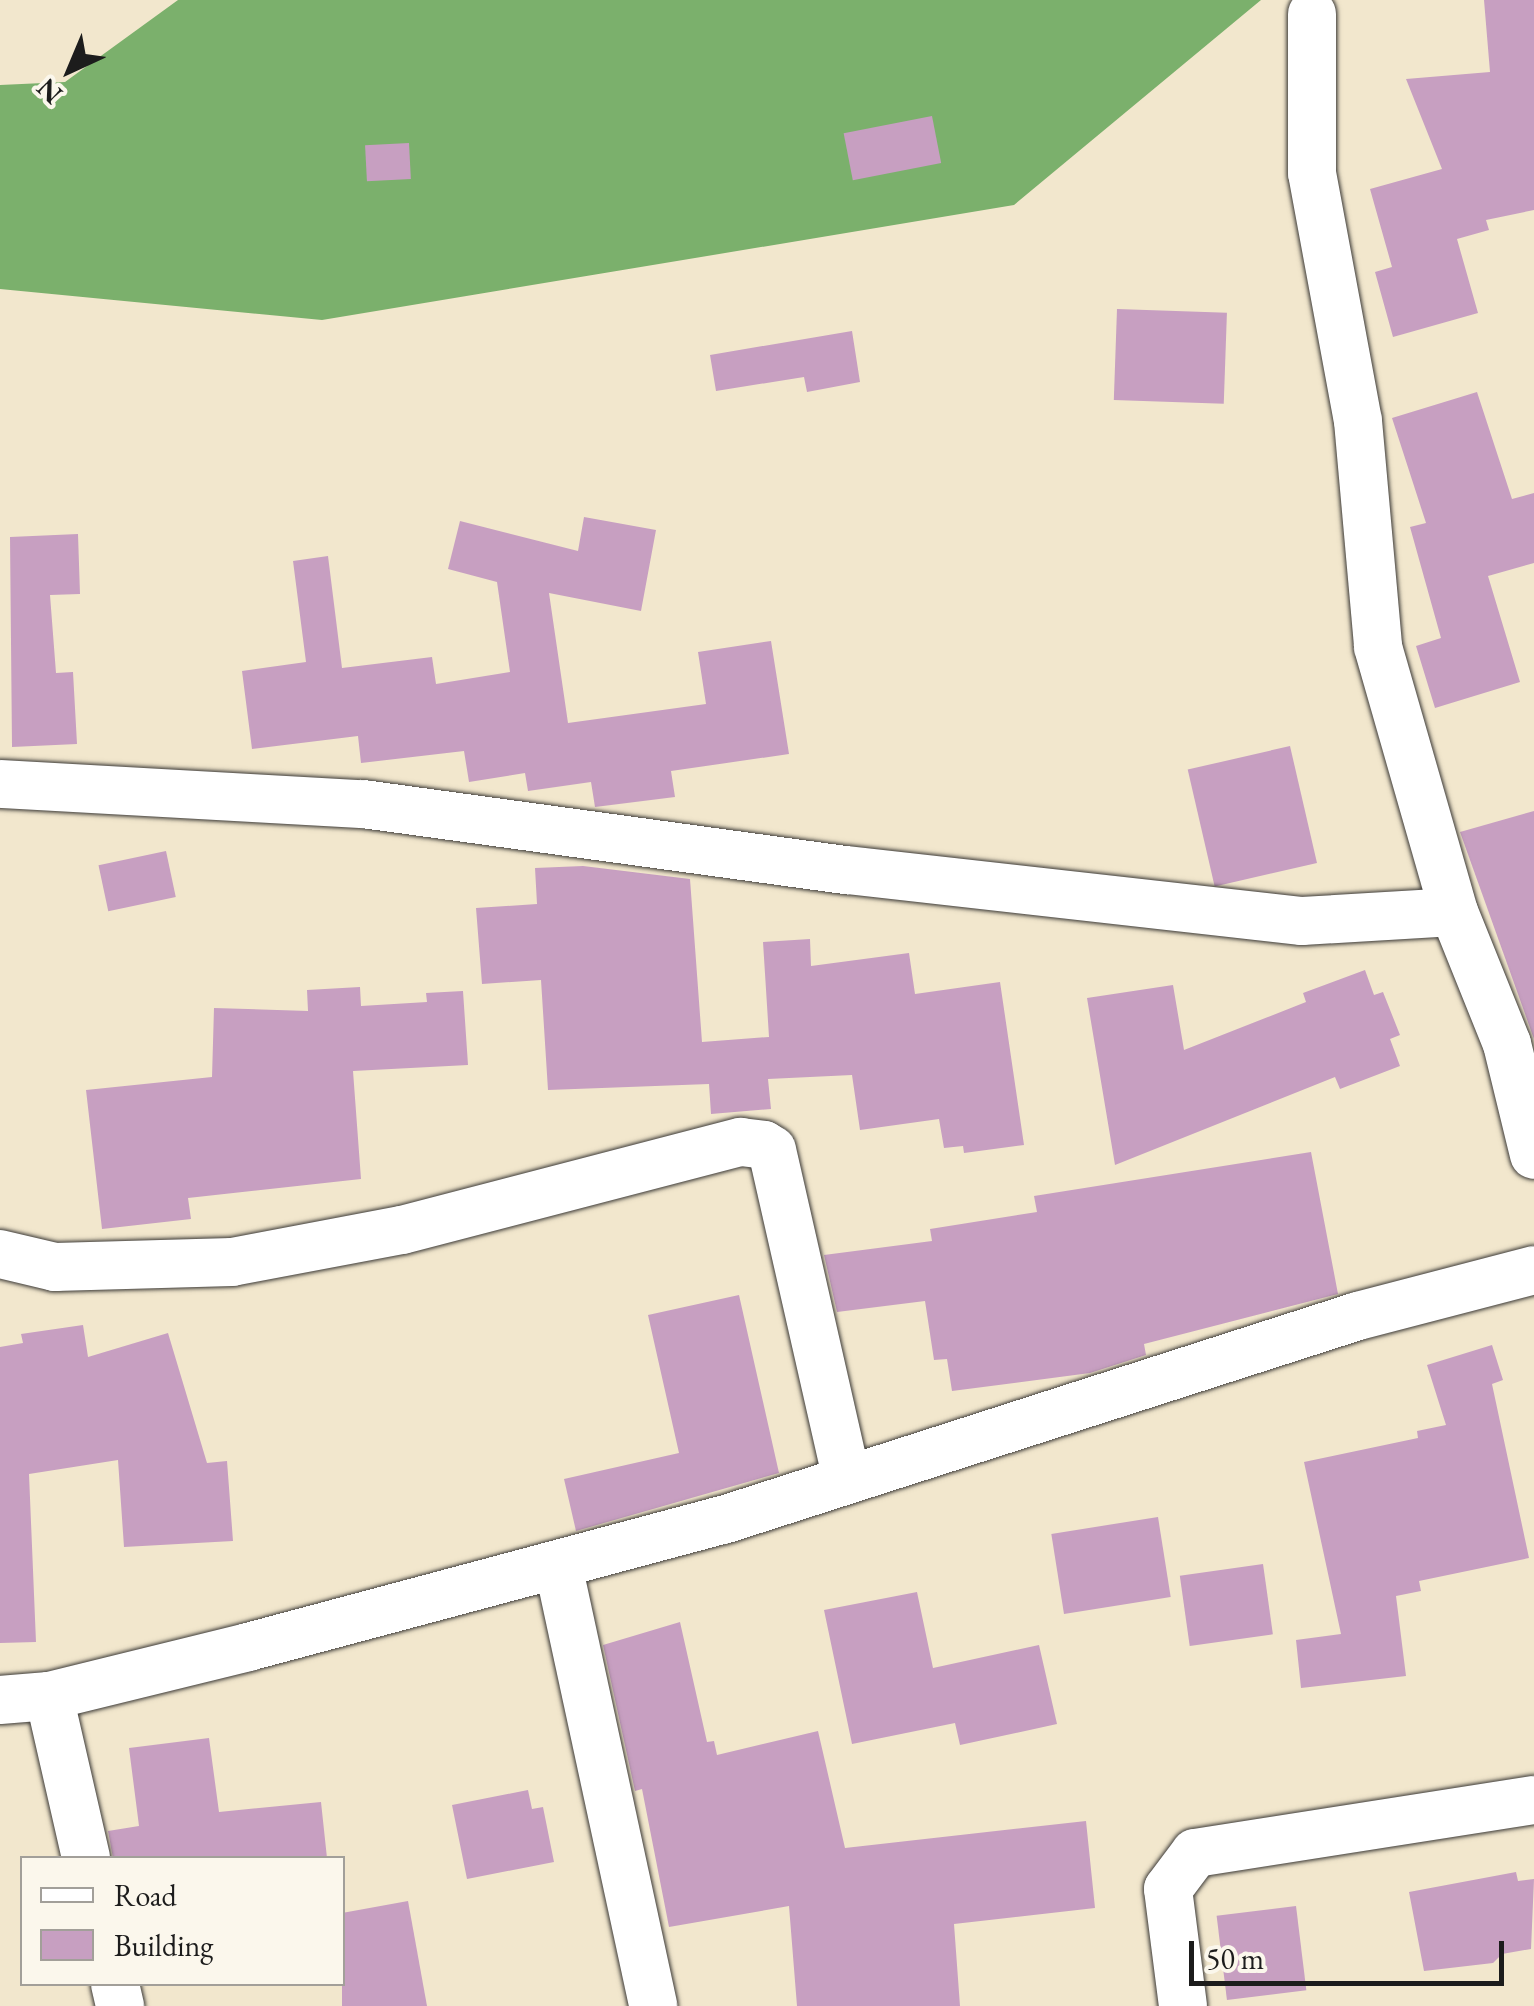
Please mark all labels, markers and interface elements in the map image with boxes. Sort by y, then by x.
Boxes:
north arrow [20,20,120,120]
text: N [29,71,70,112]
legend [20,1856,345,1986]
text: Road [114,1876,177,1915]
scale bar [1194,1921,1509,1983]
text: Building [114,1926,213,1965]
text: 50 m [1206,1939,1264,1978]

